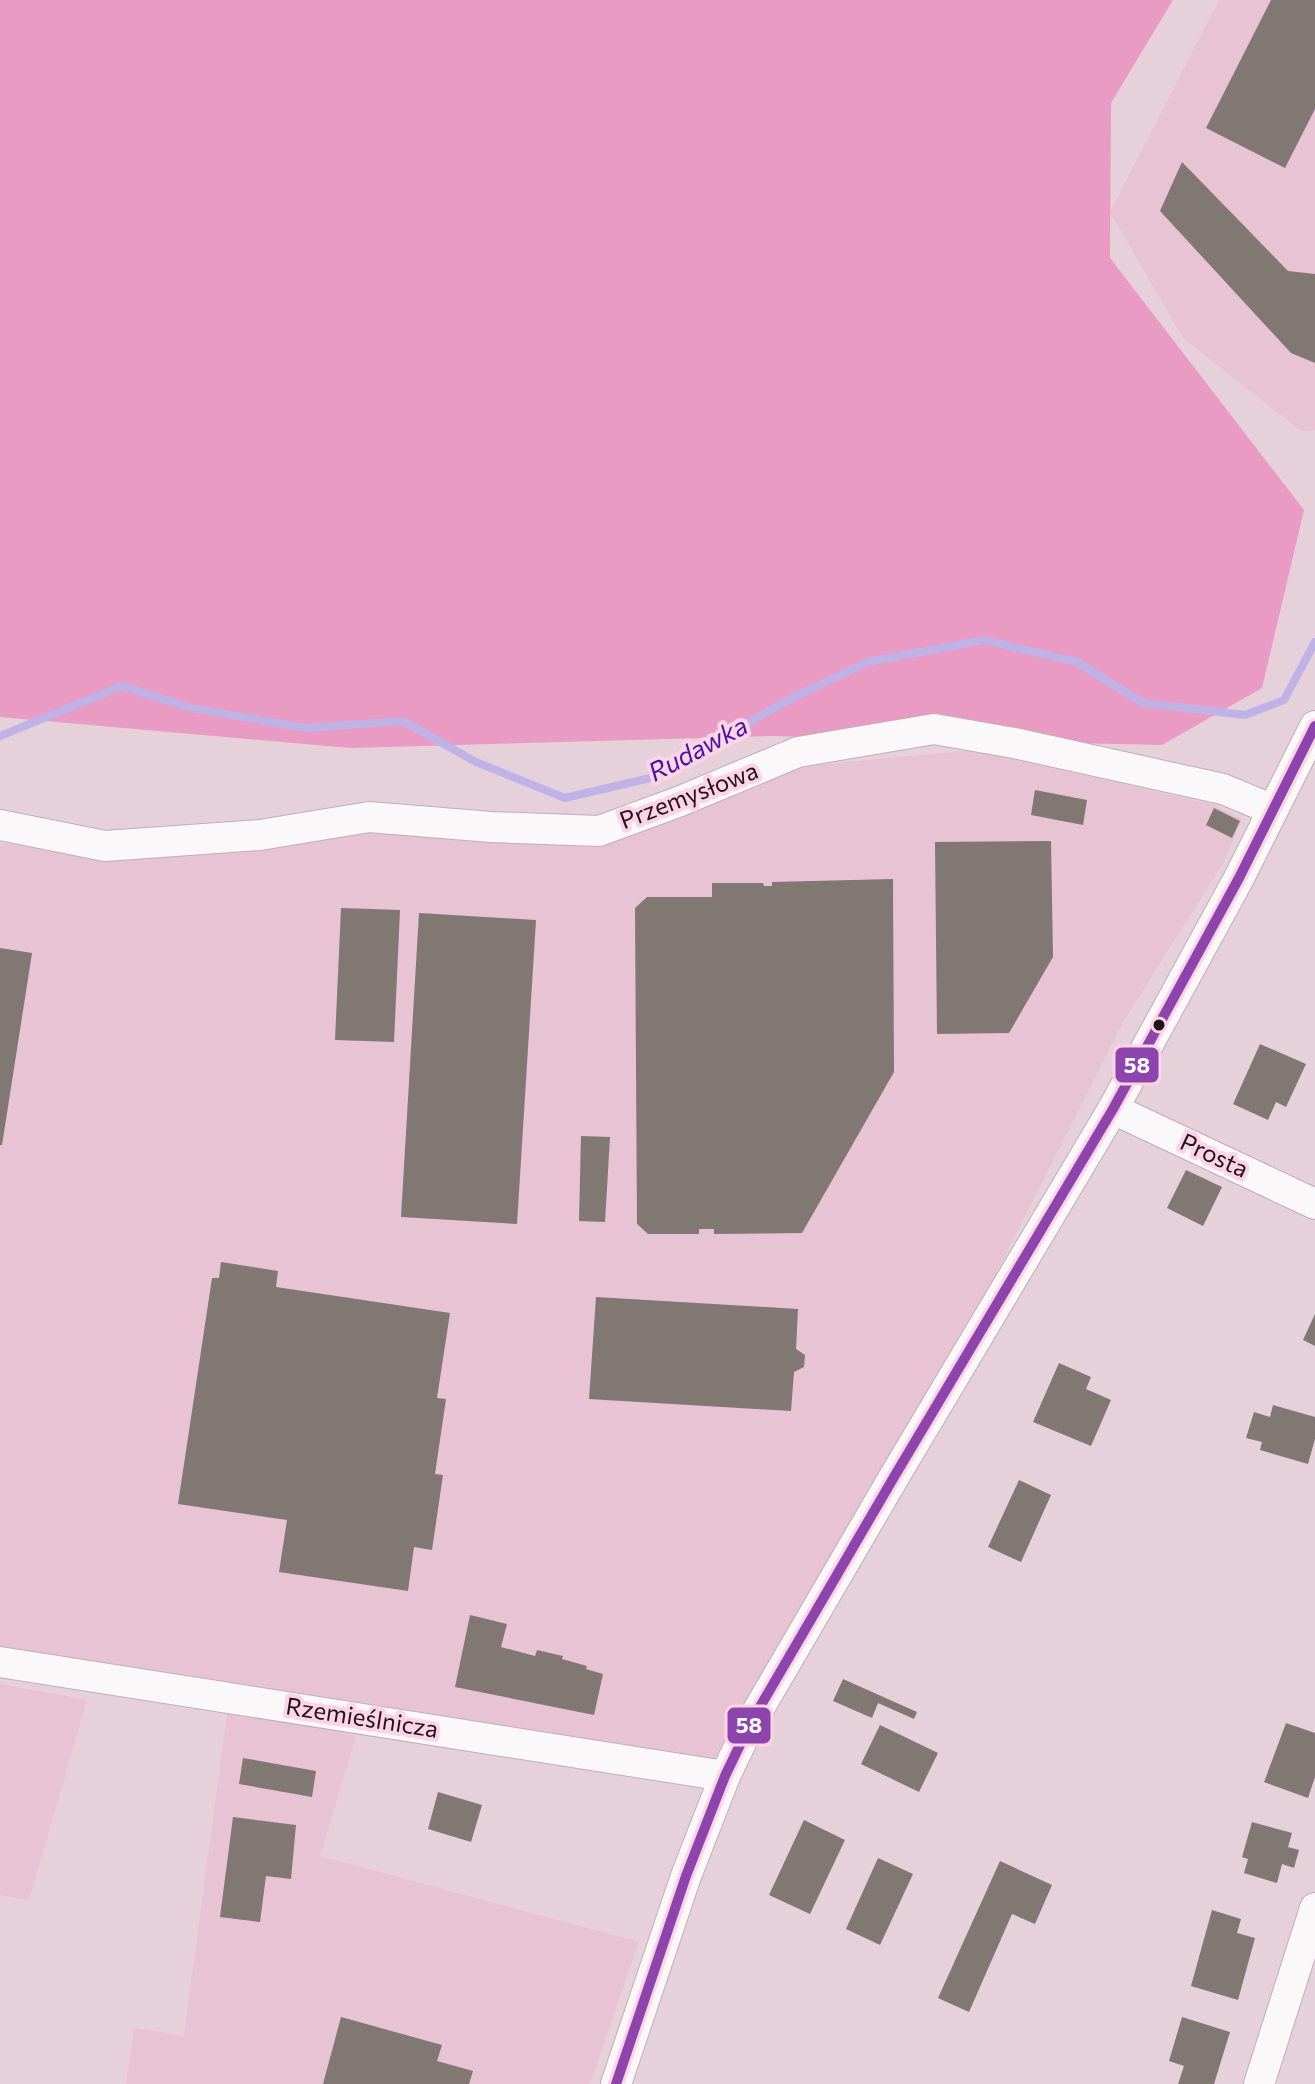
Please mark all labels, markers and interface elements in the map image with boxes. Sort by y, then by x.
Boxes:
water label: Rudawka [642,709,752,787]
street label: Przemysłowa [615,755,762,834]
unlabelled marker [1151,1017,1167,1033]
line badge: 58 [1114,1046,1160,1084]
text: 58 [1124,1051,1150,1078]
street label: Prosta [1176,1126,1253,1183]
street label: Rzemieślnicza [284,1690,440,1743]
line badge: 58 [726,1706,772,1745]
text: 58 [736,1711,762,1738]

